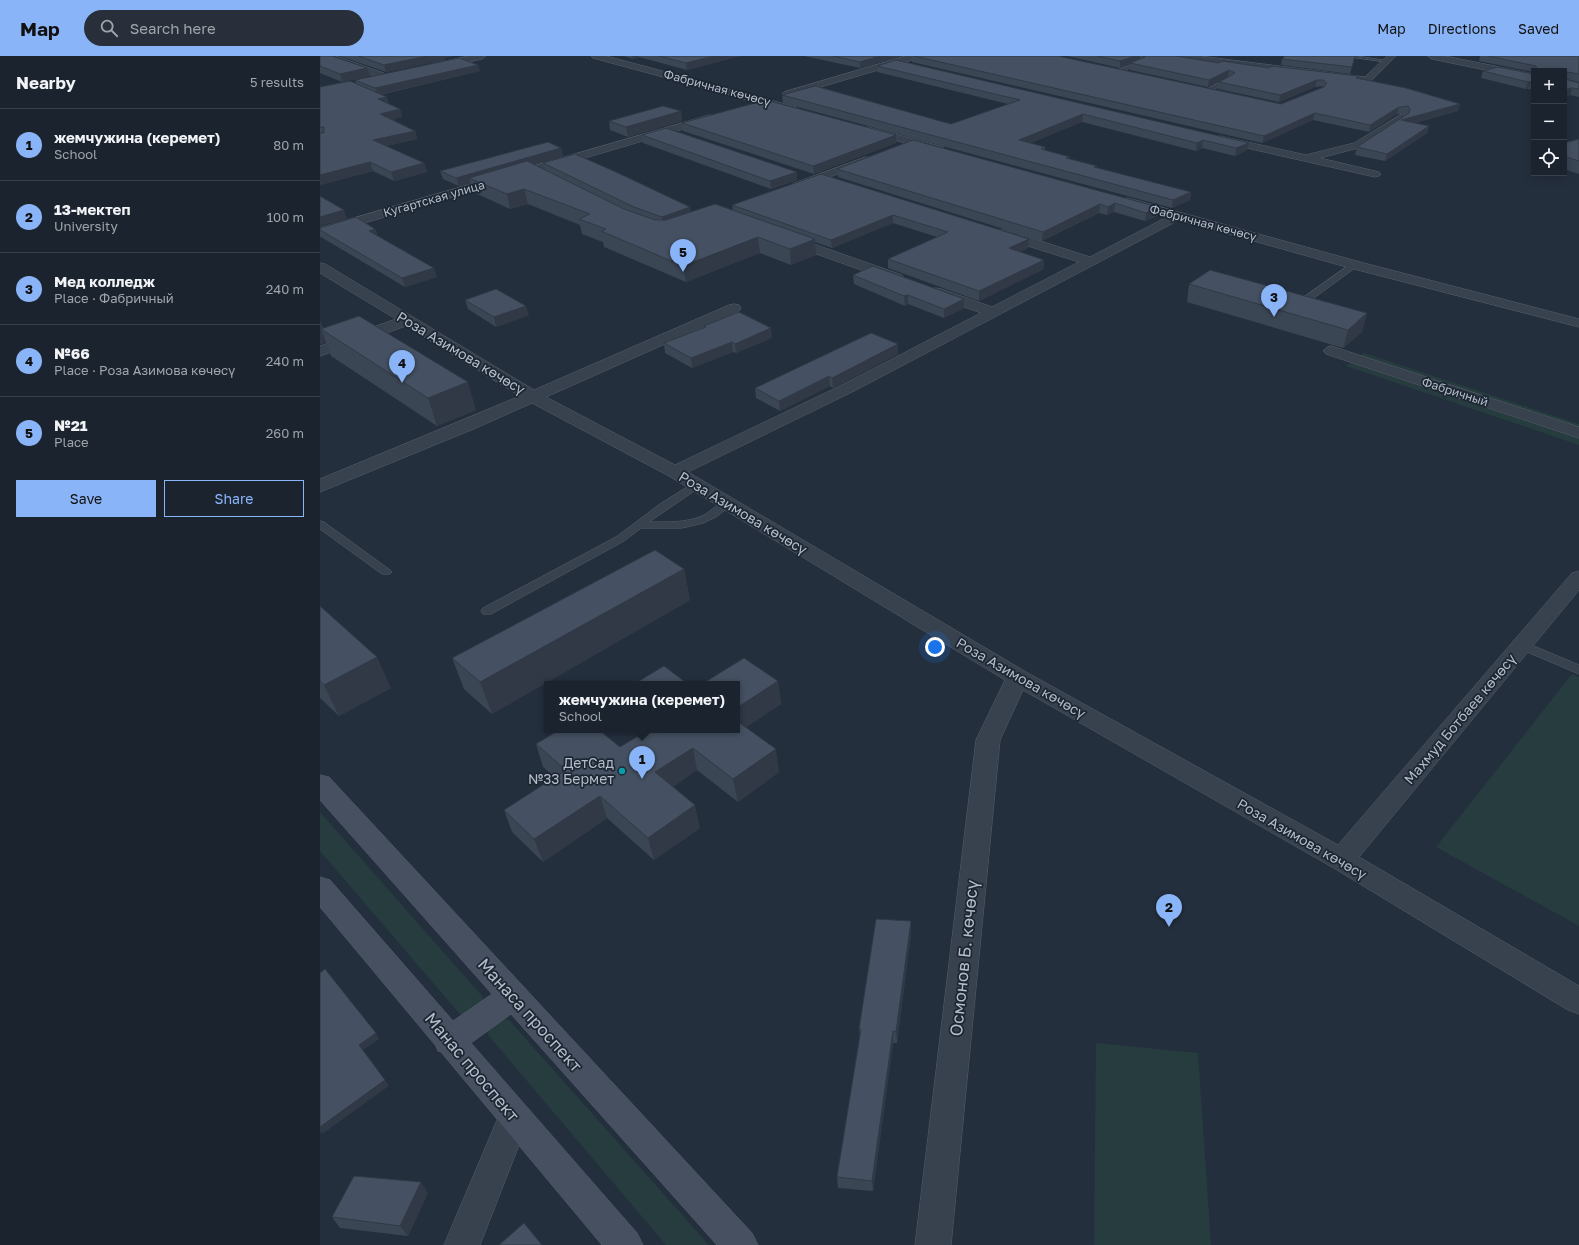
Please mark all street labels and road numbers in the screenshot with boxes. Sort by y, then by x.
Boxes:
street label: Фабричная көчөсү [662,66,773,109]
street label: Кугартская улица [381,177,486,220]
street label: Фабричная көчөсү [1148,201,1259,244]
street label: Роза Азимова көчөсү [394,308,529,398]
street label: Фабричный [1420,374,1490,409]
street label: Роза Азимова көчөсү [676,468,811,558]
street label: Роза Азимова көчөсү [953,634,1089,722]
street label: Махмуд Ботбаев көчөсү [1400,650,1519,787]
street label: Роза Азимова көчөсү [1234,795,1370,883]
street label: Осмонов Б. көчөсү [945,878,982,1037]
street label: Манаса проспект [474,954,587,1076]
street label: Манас проспект [421,1008,524,1126]

